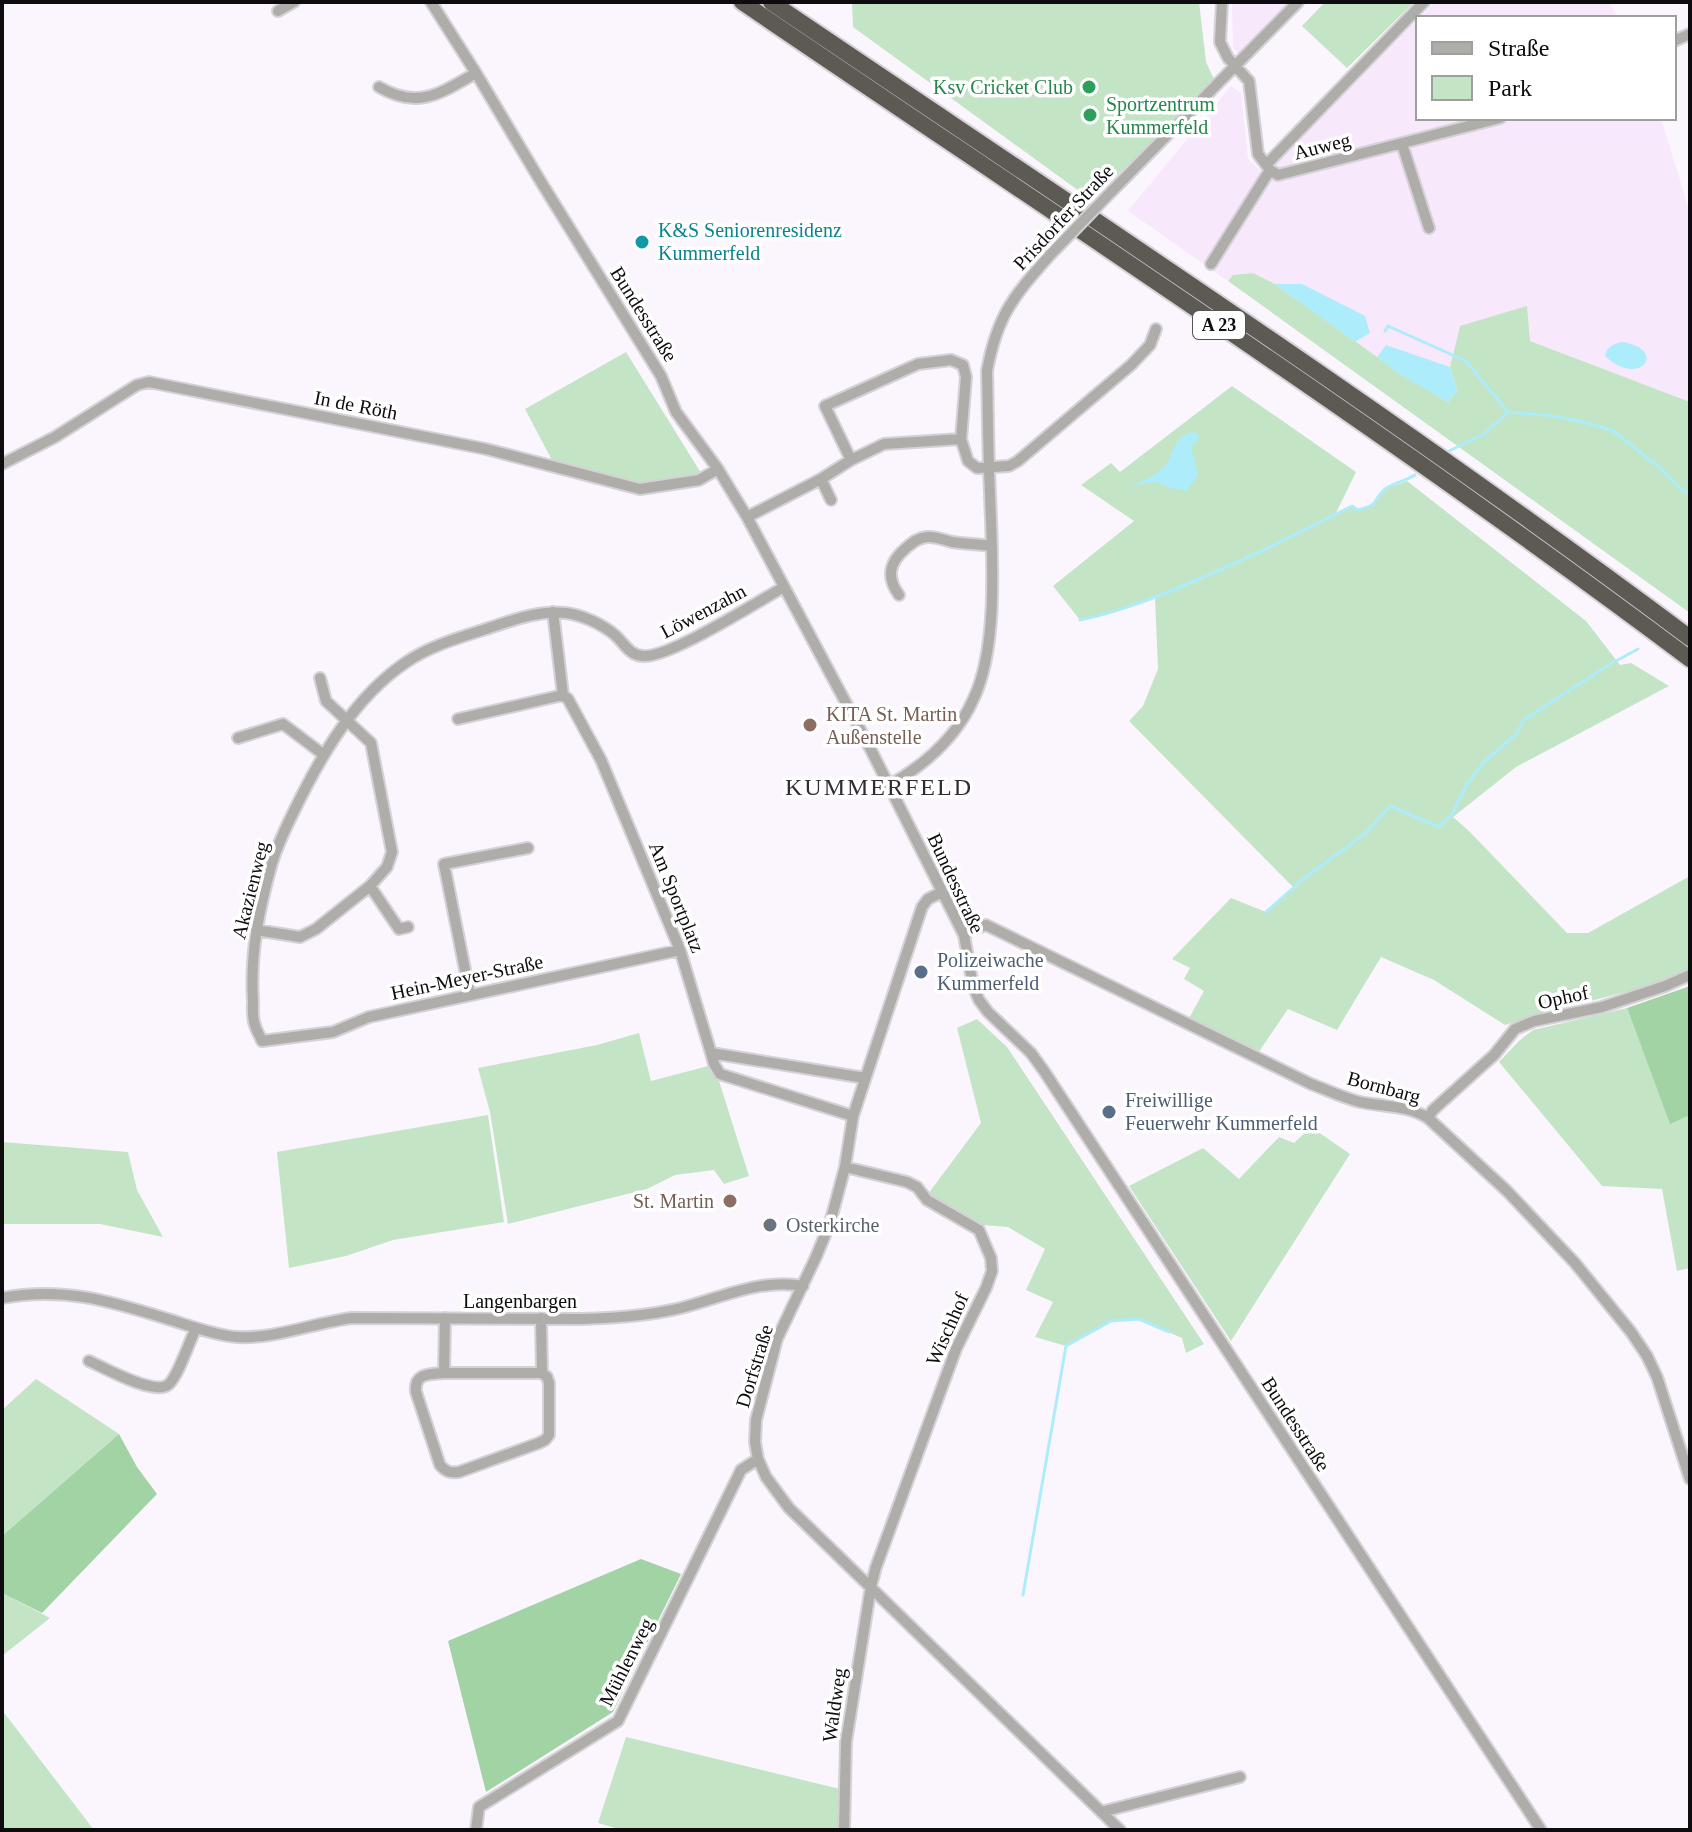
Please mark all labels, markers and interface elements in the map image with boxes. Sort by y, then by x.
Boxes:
legend [1416,16,1676,120]
text: Straße [1488,35,1549,61]
text: Park [1488,75,1532,101]
place label: Ksv Cricket Club [933,76,1073,98]
marker: Ksv Cricket Club [1080,78,1098,96]
place label: Sportzentrum Kummerfeld [1106,93,1215,138]
marker: Sportzentrum Kummerfeld [1081,106,1099,124]
street label: Auweg [1291,128,1353,165]
street label: Prisdorfer Straße [1009,160,1118,274]
place label: K&S Seniorenresidenz Kummerfeld [658,219,842,264]
marker: K&S Seniorenresidenz Kummerfeld [633,233,651,251]
street label: Bundesstraße [606,262,682,366]
road number: A 23 [1193,311,1245,339]
street label: In de Röth [312,386,400,424]
street label: Löwenzahn [657,579,749,643]
place label: KITA St. Martin Außenstelle [826,703,957,748]
marker: KITA St. Martin Außenstelle [801,716,819,734]
district label: KUMMERFELD [785,774,973,800]
street label: Bundesstraße [923,830,989,937]
street label: Akazienweg [227,839,274,941]
street label: Am Sportplatz [644,839,709,956]
place label: Polizeiwache Kummerfeld [937,949,1044,994]
street label: Hein-Meyer-Straße [389,950,545,1005]
marker: Polizeiwache Kummerfeld [912,963,930,981]
street label: Ophof [1536,981,1591,1014]
street label: Bornbarg [1345,1067,1423,1108]
place label: Freiwillige Feuerwehr Kummerfeld [1125,1089,1318,1134]
marker: Freiwillige Feuerwehr Kummerfeld [1100,1103,1118,1121]
place label: St. Martin [633,1190,714,1212]
marker: St. Martin [721,1192,739,1210]
place label: Osterkirche [786,1214,879,1236]
marker: Osterkirche [761,1216,779,1234]
street label: Wischhof [921,1289,973,1369]
street label: Langenbargen [463,1290,577,1313]
street label: Dorfstraße [731,1322,777,1410]
street label: Bundesstraße [1257,1373,1335,1475]
street label: Mühlenweg [595,1614,658,1710]
street label: Waldweg [818,1666,851,1744]

